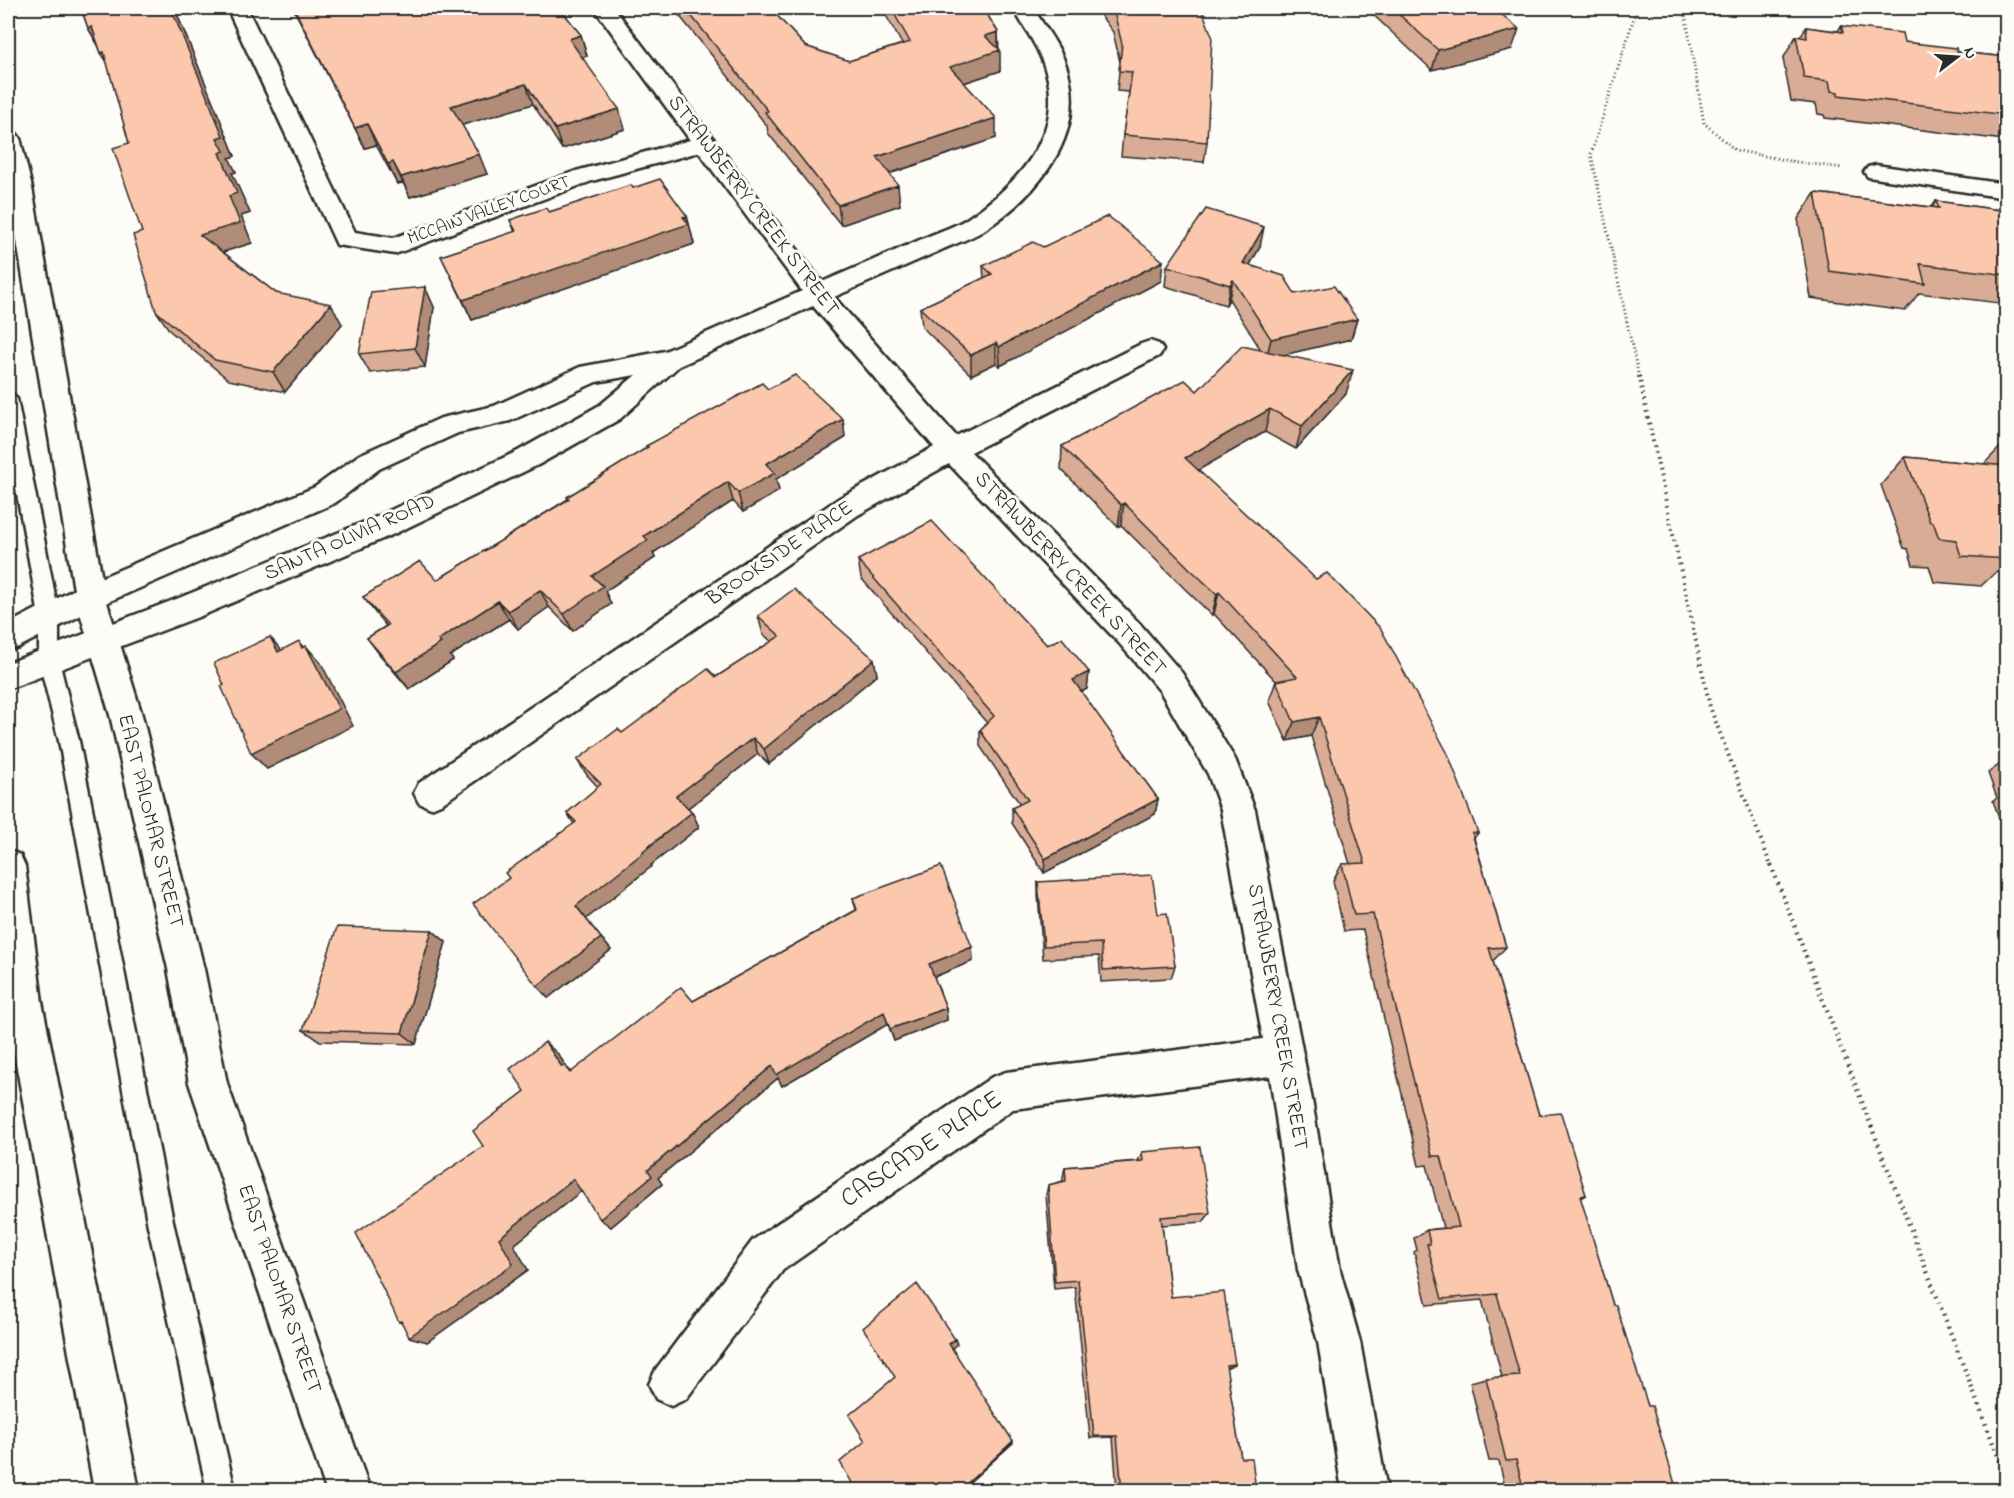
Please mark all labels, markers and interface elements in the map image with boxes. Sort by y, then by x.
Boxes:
north arrow [1927,27,1987,87]
text: N [1956,45,1983,62]
street label: STRAWBERRY CREEK STREET [660,89,846,323]
street label: MCCAIN VALLEY COURT [404,169,574,253]
street label: STRAWBERRY CREEK STREET [967,465,1173,683]
street label: SANTA OLIVIA ROAD [260,487,440,589]
street label: BROOKSIDE PLACE [700,494,859,615]
street label: EAST PALOMAR STREET [109,711,191,931]
street label: STRAWBERRY CREEK STREET [1239,881,1315,1153]
street label: CASCADE PLACE [834,1082,1010,1218]
street label: EAST PALOMAR STREET [229,1181,329,1397]

